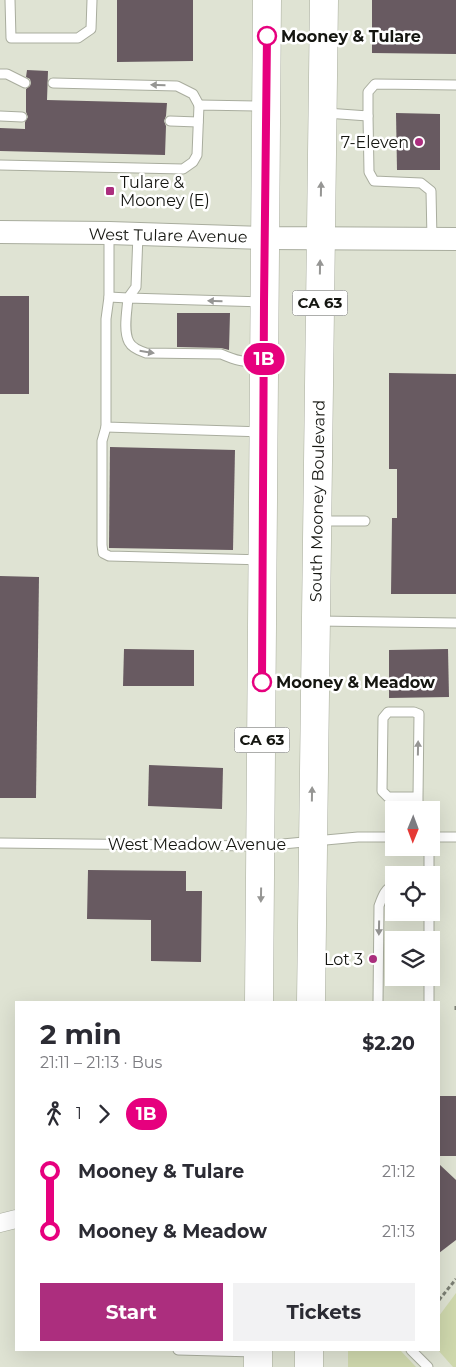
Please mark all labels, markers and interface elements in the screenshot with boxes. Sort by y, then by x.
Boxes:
marker: Mooney & Tulare [257,26,277,46]
place label: Mooney & Tulare [281,27,421,46]
one-way arrow [150,81,166,89]
place label: 7-Eleven [341,133,409,152]
marker: 7-Eleven [413,136,425,148]
place label: Tulare & Mooney (E) [120,173,210,210]
one-way arrow [318,181,326,197]
marker: Tulare & Mooney (E) [104,185,116,197]
street label: West Tulare Avenue [88,225,248,246]
one-way arrow [316,258,324,274]
road number: CA 63 [292,290,348,316]
one-way arrow [207,296,223,304]
line badge: 1B [242,343,286,375]
one-way arrow [140,348,156,356]
text: 1B [254,348,274,370]
street label: South Mooney Boulevard [306,400,329,602]
marker: Mooney & Meadow [252,672,272,692]
place label: Mooney & Meadow [276,673,435,692]
road number: CA 63 [234,728,290,752]
one-way arrow [415,740,423,756]
one-way arrow [309,785,317,801]
north arrow [385,801,440,856]
map controls [385,801,440,986]
street label: West Meadow Avenue [108,835,286,854]
button: locate [385,866,440,921]
one-way arrow [256,887,264,903]
one-way arrow [375,920,383,936]
button: layers [385,931,440,986]
place label: Lot 3 [324,950,363,969]
marker: Lot 3 [367,953,379,965]
text: 2 min [40,1017,122,1051]
text: $2.20 [362,1032,415,1055]
text: 21:11 – 21:13 · Bus [40,1053,162,1072]
icon: walk [40,1100,68,1128]
icon: forward [90,1100,118,1128]
text: 1B [136,1103,157,1125]
text: 1 [76,1104,82,1123]
text: Mooney & Tulare [78,1160,244,1183]
text: 21:12 [382,1162,415,1181]
text: Mooney & Meadow [78,1220,267,1243]
text: 21:13 [382,1222,415,1241]
button: Start [40,1283,223,1341]
button: Tickets [233,1283,415,1341]

